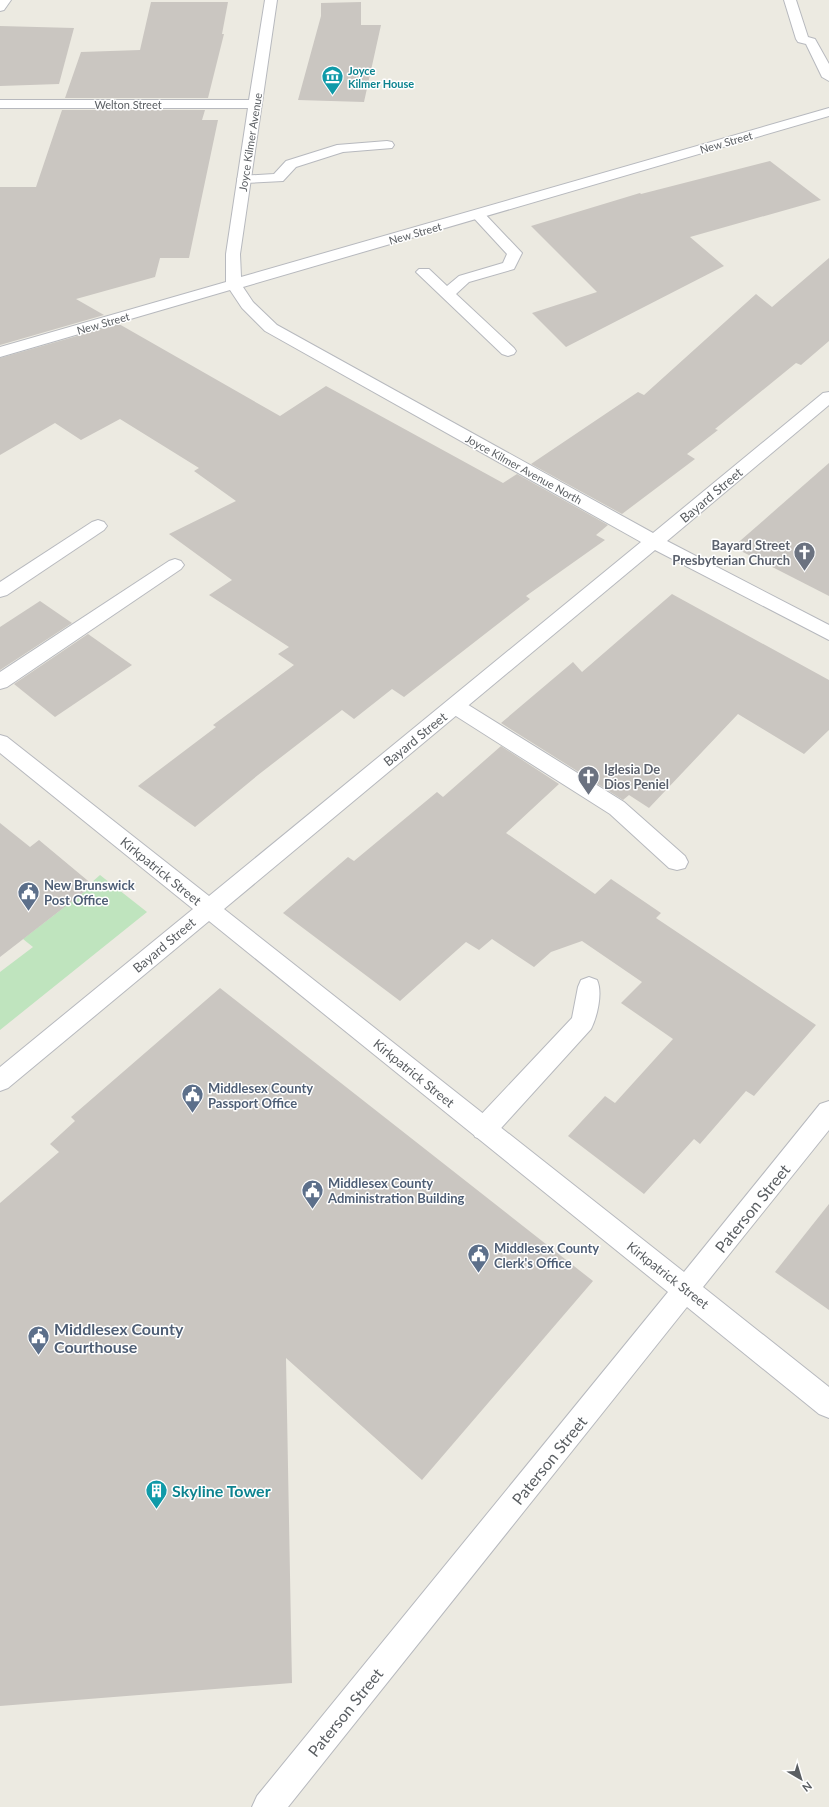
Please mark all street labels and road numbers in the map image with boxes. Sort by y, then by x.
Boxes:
street label: Joyce Kilmer Avenue [236,92,264,192]
street label: Welton Street [94,98,162,111]
street label: New Street [698,128,754,156]
street label: New Street [387,219,443,247]
street label: New Street [75,309,131,337]
street label: Joyce Kilmer Avenue North [463,432,585,506]
street label: Bayard Street [676,464,746,526]
street label: Bayard Street [380,708,450,769]
street label: Kirkpatrick Street [117,833,205,909]
street label: Bayard Street [129,914,199,976]
street label: Kirkpatrick Street [370,1035,458,1111]
street label: Paterson Street [711,1160,794,1256]
street label: Kirkpatrick Street [624,1238,712,1312]
street label: Paterson Street [508,1412,591,1508]
street label: Paterson Street [304,1664,387,1760]

